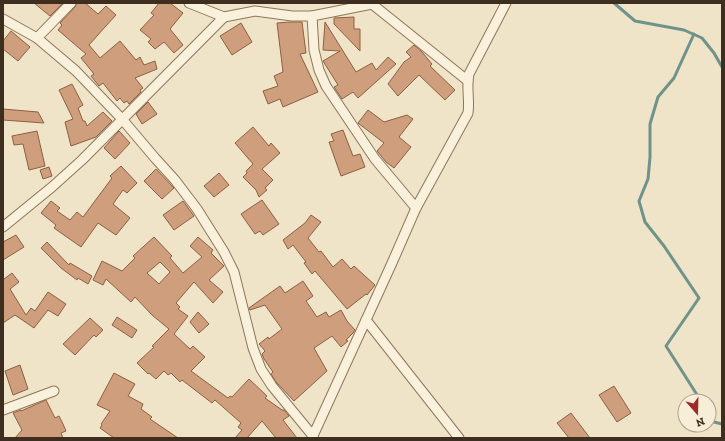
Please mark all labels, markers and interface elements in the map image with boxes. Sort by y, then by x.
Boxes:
north arrow [677,393,717,433]
text: N [694,414,706,430]

